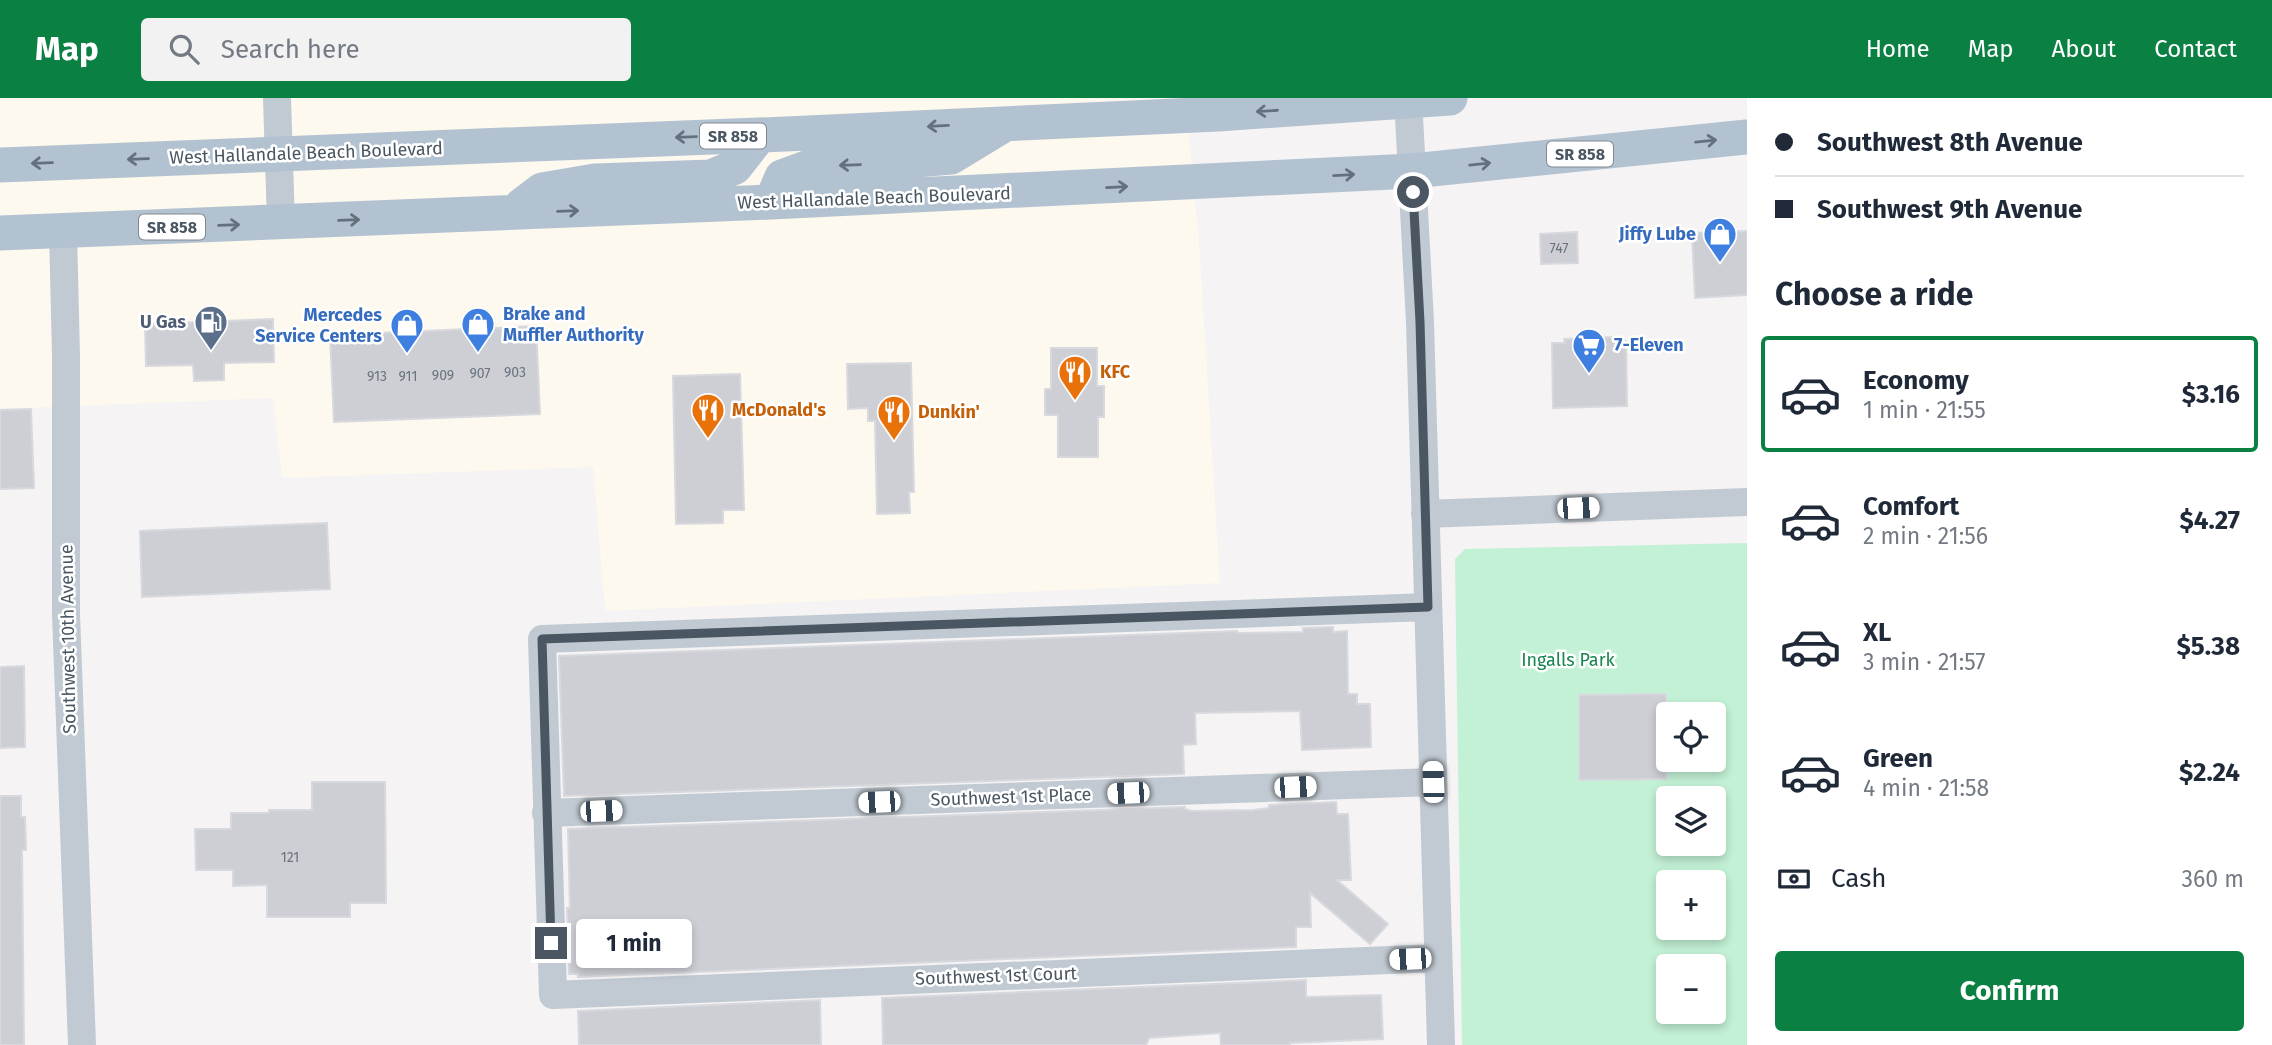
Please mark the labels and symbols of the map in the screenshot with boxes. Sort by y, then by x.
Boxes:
one-way arrow [1256,105,1279,118]
one-way arrow [927,120,950,133]
road number: SR 858 [700,124,766,148]
one-way arrow [675,131,698,144]
one-way arrow [1695,134,1717,147]
street label: West Hallandale Beach Boulevard [169,137,443,169]
road number: SR 858 [1547,142,1613,166]
one-way arrow [126,153,149,166]
one-way arrow [30,157,53,170]
one-way arrow [1468,157,1491,170]
one-way arrow [839,158,862,171]
one-way arrow [1332,168,1354,181]
route start [1397,176,1429,208]
one-way arrow [1105,180,1127,193]
street label: West Hallandale Beach Boulevard [737,182,1011,214]
one-way arrow [556,204,579,217]
road number: SR 858 [139,214,205,239]
one-way arrow [337,214,360,227]
shop icon: Jiffy Lube [1701,215,1739,264]
one-way arrow [217,219,240,232]
place label: Jiffy Lube [1618,223,1696,245]
house number: 747 [1550,240,1568,257]
fuel station icon: U Gas [192,303,230,352]
place label: Brake and Muffler Authority [503,303,644,346]
place label: Mercedes Service Centers [255,304,382,347]
shop icon: Brake and Muffler Authority [459,305,497,354]
shop icon: Mercedes Service Centers [388,306,426,355]
place label: U Gas [140,311,186,333]
supermarket icon: 7-Eleven [1570,326,1608,375]
place label: 7-Eleven [1614,334,1684,356]
restaurant icon: KFC [1056,353,1094,402]
place label: KFC [1100,361,1131,383]
house number: 903 [504,364,526,381]
house number: 907 [469,365,491,382]
house number: 909 [432,367,454,384]
house number: 913 [367,368,387,385]
house number: 911 [399,368,418,385]
restaurant icon: McDonald's [689,391,727,440]
restaurant icon: Dunkin' [875,393,913,442]
place label: McDonald's [732,399,826,421]
place label: Dunkin' [918,401,980,423]
car [1557,497,1600,519]
street label: Southwest 10th Avenue [55,544,81,734]
park label: Ingalls Park [1521,649,1616,671]
car [1422,761,1445,803]
car [1274,776,1317,798]
car [1107,782,1150,804]
street label: Southwest 1st Place [930,783,1092,811]
car [858,791,901,813]
car [580,800,623,822]
house number: 121 [281,849,299,866]
callout: 1 min [576,918,691,968]
route end [535,927,567,959]
car [1389,948,1432,970]
street label: Southwest 1st Court [915,962,1078,990]

